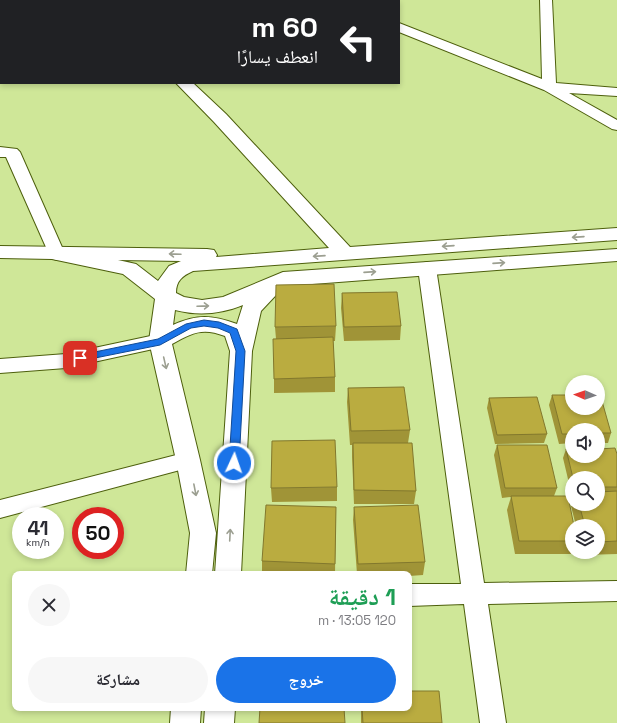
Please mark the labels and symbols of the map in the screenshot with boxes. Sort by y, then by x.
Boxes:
one-way arrow [572,234,585,241]
one-way arrow [442,243,455,250]
one-way arrow [169,250,182,257]
one-way arrow [313,252,326,259]
one-way arrow [492,260,505,267]
one-way arrow [363,269,376,276]
one-way arrow [196,303,209,310]
pin [63,341,97,375]
one-way arrow [162,356,170,369]
north arrow [565,375,605,415]
position arrow [213,442,255,484]
one-way arrow [191,483,199,496]
speed limit sign: 50 [72,507,124,559]
one-way arrow [226,529,234,542]

